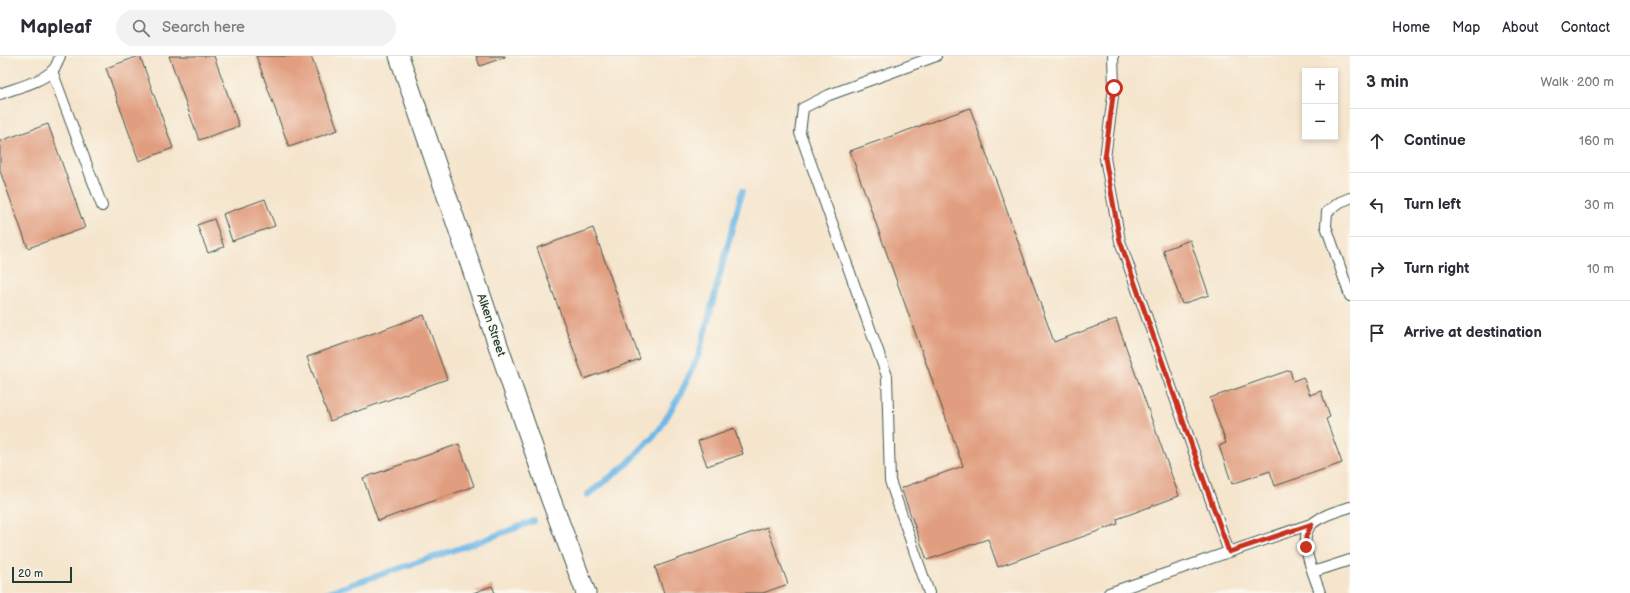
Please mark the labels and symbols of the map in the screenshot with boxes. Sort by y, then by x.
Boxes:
route start [1105,79,1123,97]
street label: Alken Street [473,292,509,359]
route end [1297,538,1315,556]
scale bar [12,565,72,584]

